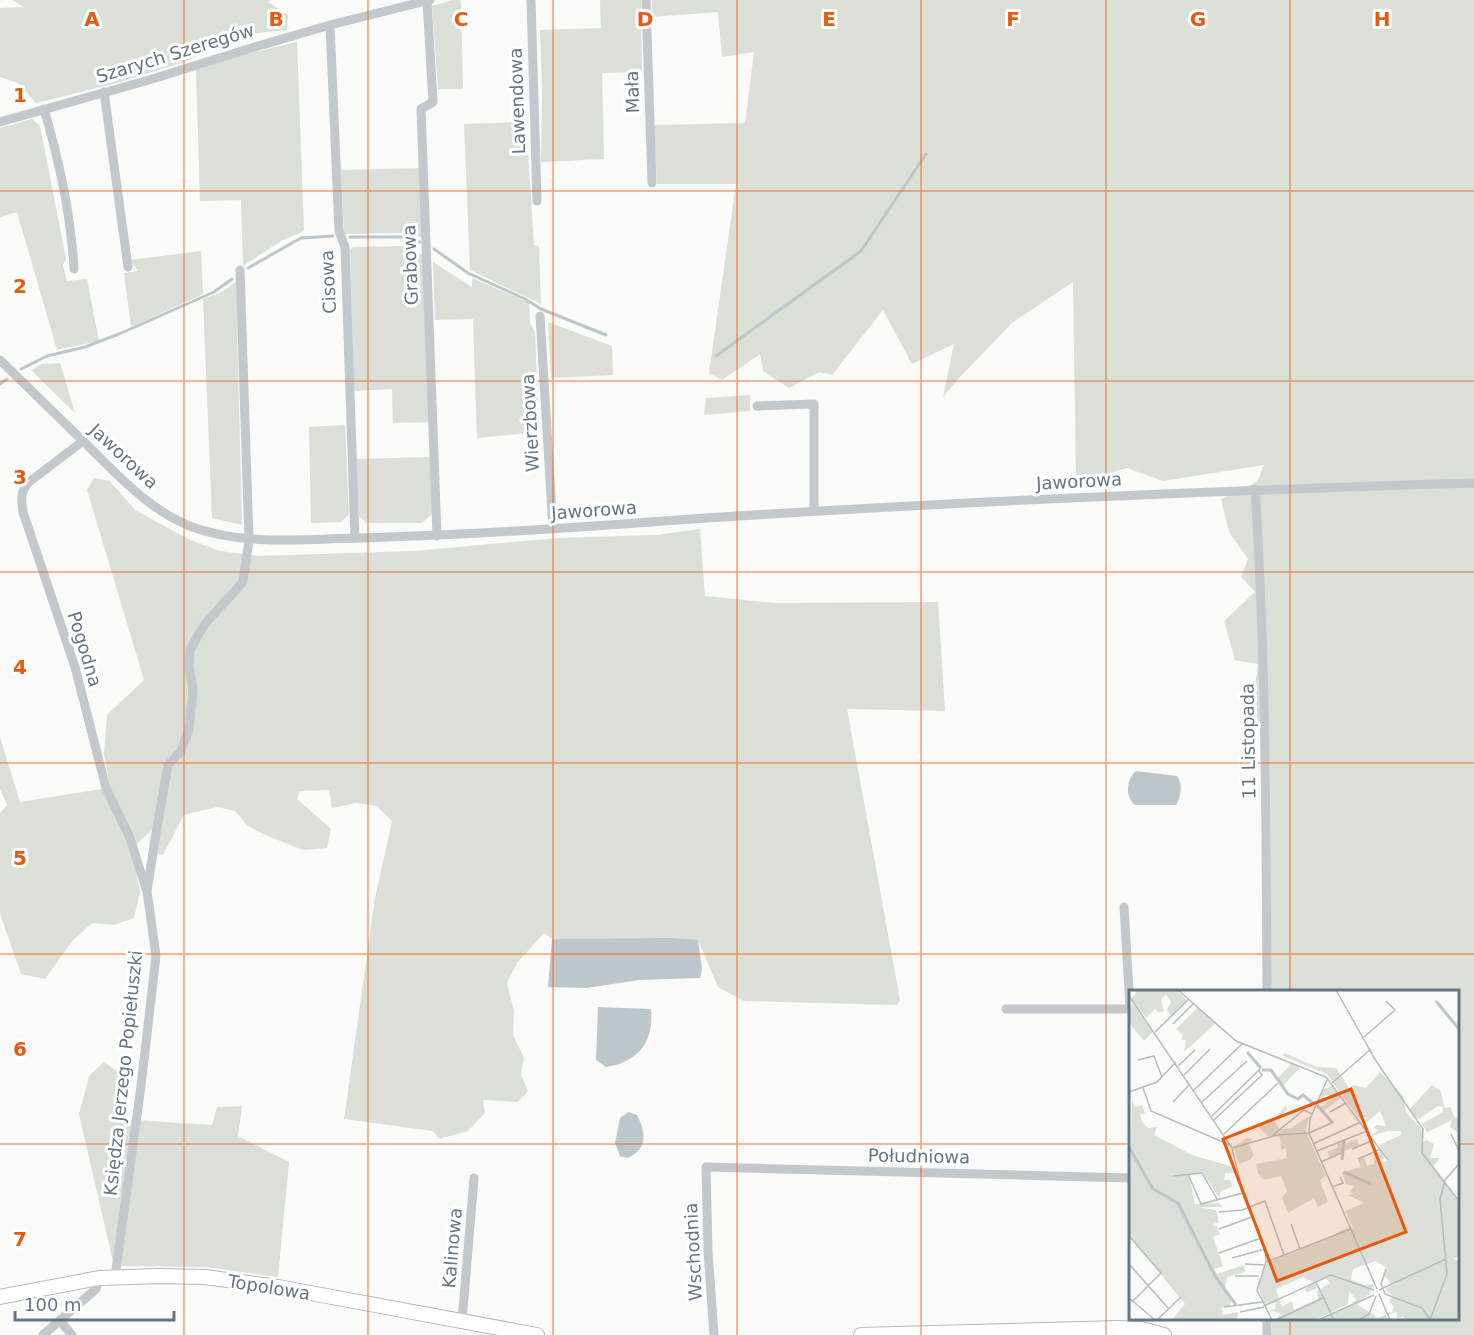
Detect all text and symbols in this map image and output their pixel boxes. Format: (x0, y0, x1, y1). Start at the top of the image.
text: A (84, 7, 100, 31)
text: B (268, 7, 284, 31)
text: C (454, 7, 468, 31)
text: D (637, 7, 653, 31)
text: E (822, 7, 836, 31)
text: F (1006, 7, 1020, 31)
text: G (1190, 7, 1206, 31)
text: H (1374, 7, 1390, 31)
street label: Szarych Szeregów (93, 19, 257, 87)
street label: Lawendowa (505, 47, 529, 155)
street label: Mała (621, 70, 643, 114)
text: 1 (13, 83, 27, 107)
street label: Grabowa (398, 224, 422, 306)
street label: Cisowa (316, 250, 340, 314)
text: 2 (13, 274, 27, 298)
street label: Wierzbowa (517, 373, 543, 473)
street label: Jaworowa (85, 418, 163, 493)
text: 3 (13, 465, 27, 489)
street label: Jaworowa (1035, 468, 1122, 494)
street label: Jaworowa (549, 497, 638, 524)
street label: Pogodna (64, 609, 106, 689)
text: 4 (13, 655, 27, 679)
street label: 11 Listopada (1236, 683, 1260, 799)
text: 5 (13, 846, 27, 870)
street label: Księdza Jerzego Popiełuszki (100, 949, 146, 1197)
inset map (1129, 990, 1459, 1320)
text: 6 (13, 1037, 27, 1061)
street label: Południowa (868, 1145, 970, 1167)
street label: Wschodnia (680, 1202, 706, 1302)
street label: Kalinowa (438, 1207, 466, 1289)
text: 7 (13, 1227, 27, 1251)
street label: Topolowa (225, 1270, 312, 1304)
scale bar (15, 1284, 174, 1322)
text: 100 m (24, 1294, 82, 1315)

